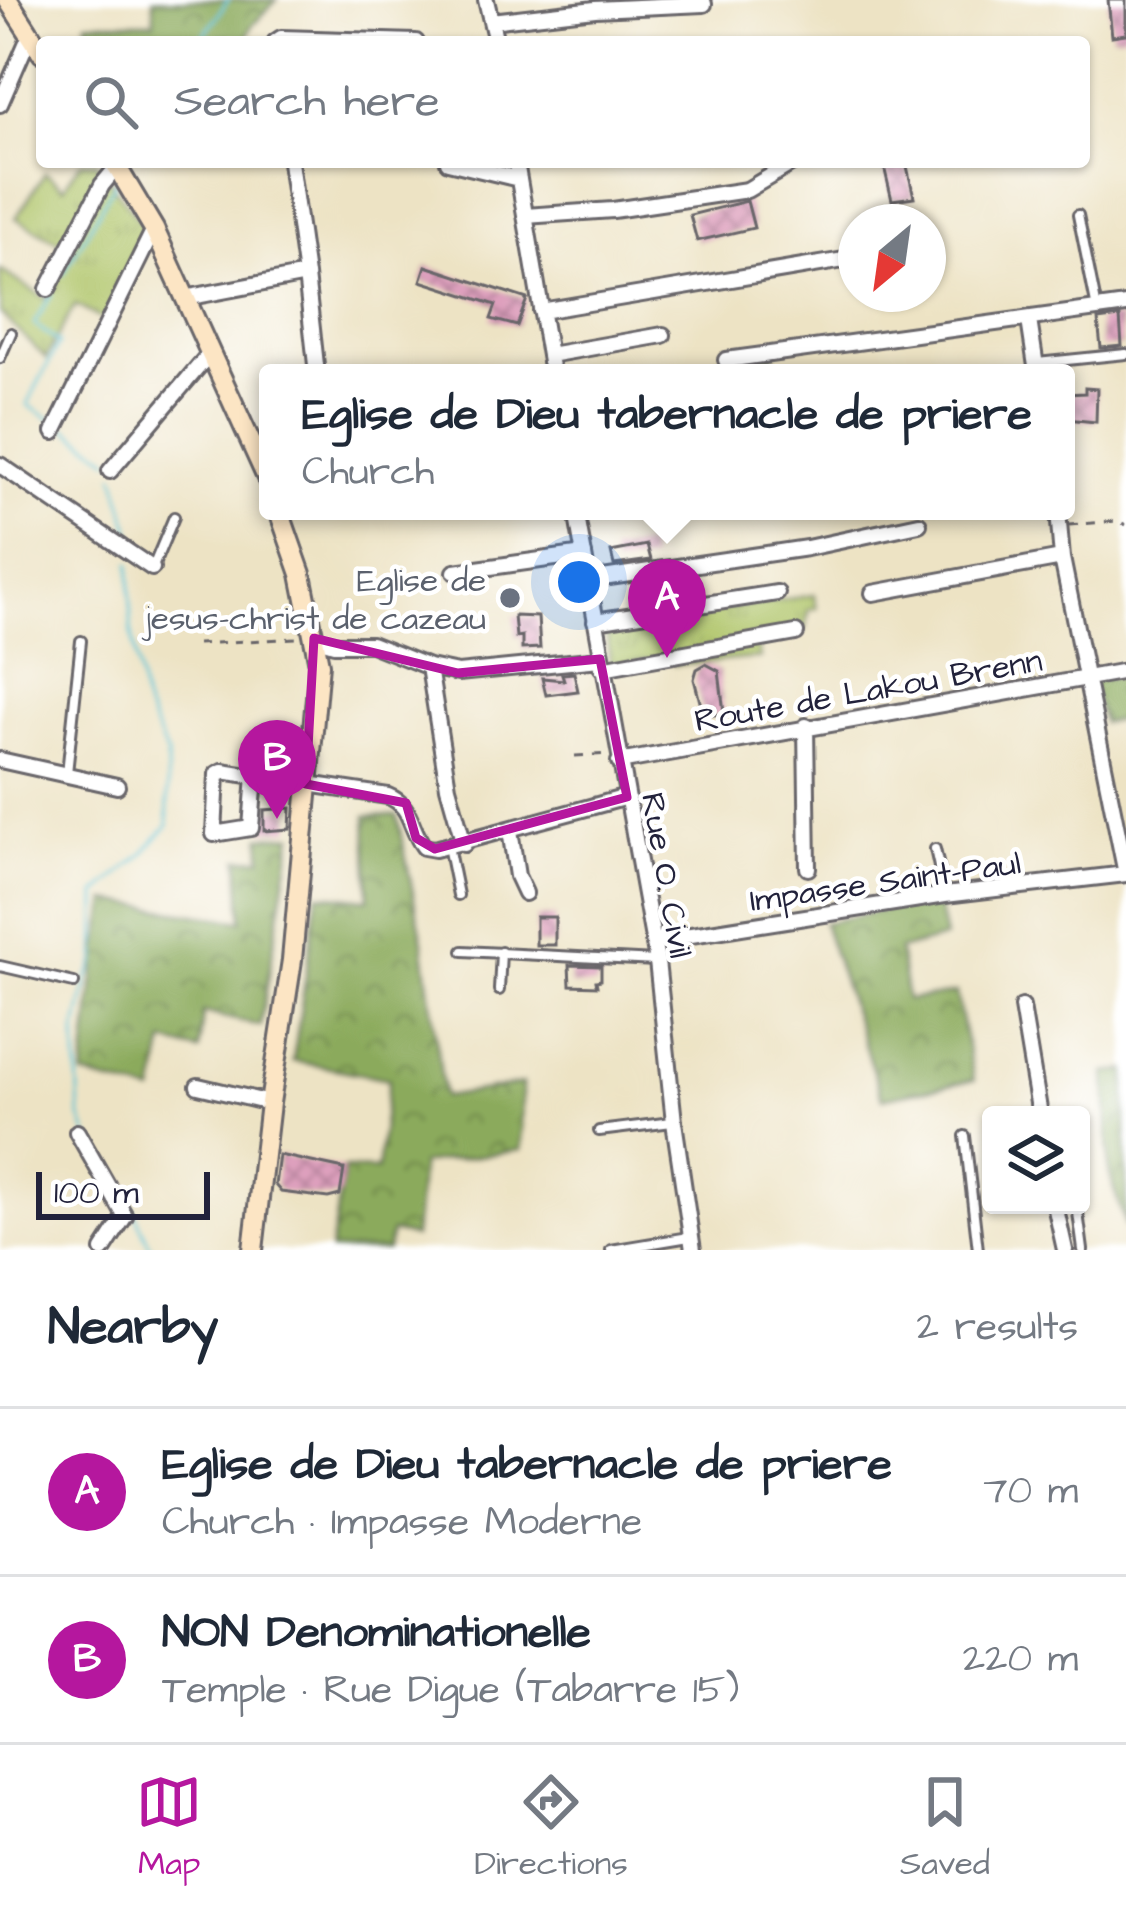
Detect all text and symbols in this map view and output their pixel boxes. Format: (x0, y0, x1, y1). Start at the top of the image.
search box (36, 36, 1090, 168)
icon: search (78, 69, 144, 135)
text: Search here (174, 71, 440, 133)
north arrow (838, 204, 946, 312)
popup (259, 364, 1075, 520)
text: Eglise de Dieu tabernacle de priere (302, 384, 1032, 446)
text: Church (302, 446, 434, 500)
your location (549, 552, 609, 612)
place label: Eglise de jesus-christ de cazeau (141, 558, 486, 642)
pin: A (628, 559, 706, 658)
marker: Eglise de jesus-christ de cazeau (497, 585, 523, 611)
street label: Route de Lakou Brenn (691, 638, 1046, 744)
pin: B (238, 720, 316, 819)
street label: Rue O. Civil (629, 789, 703, 962)
street label: Impasse Saint-Paul (747, 840, 1024, 924)
map controls (982, 1106, 1090, 1214)
button: layers (982, 1106, 1090, 1214)
scale bar (36, 1166, 210, 1219)
text: 100 m (54, 1170, 139, 1216)
text: Nearby (48, 1293, 218, 1364)
text: 2 results (917, 1301, 1078, 1355)
text: Eglise de Dieu tabernacle de priere (162, 1434, 892, 1496)
text: A (75, 1465, 99, 1519)
text: 70 m (983, 1465, 1078, 1519)
text: Church · Impasse Moderne (162, 1496, 642, 1550)
text: NON Denominationelle (162, 1602, 591, 1664)
text: B (73, 1633, 101, 1687)
text: 220 m (963, 1633, 1078, 1687)
text: Temple · Rue Digue (Tabarre 15) (162, 1664, 739, 1718)
tab: Map (136, 1769, 202, 1887)
tab: Directions (474, 1769, 628, 1887)
tab: Saved (900, 1769, 990, 1887)

